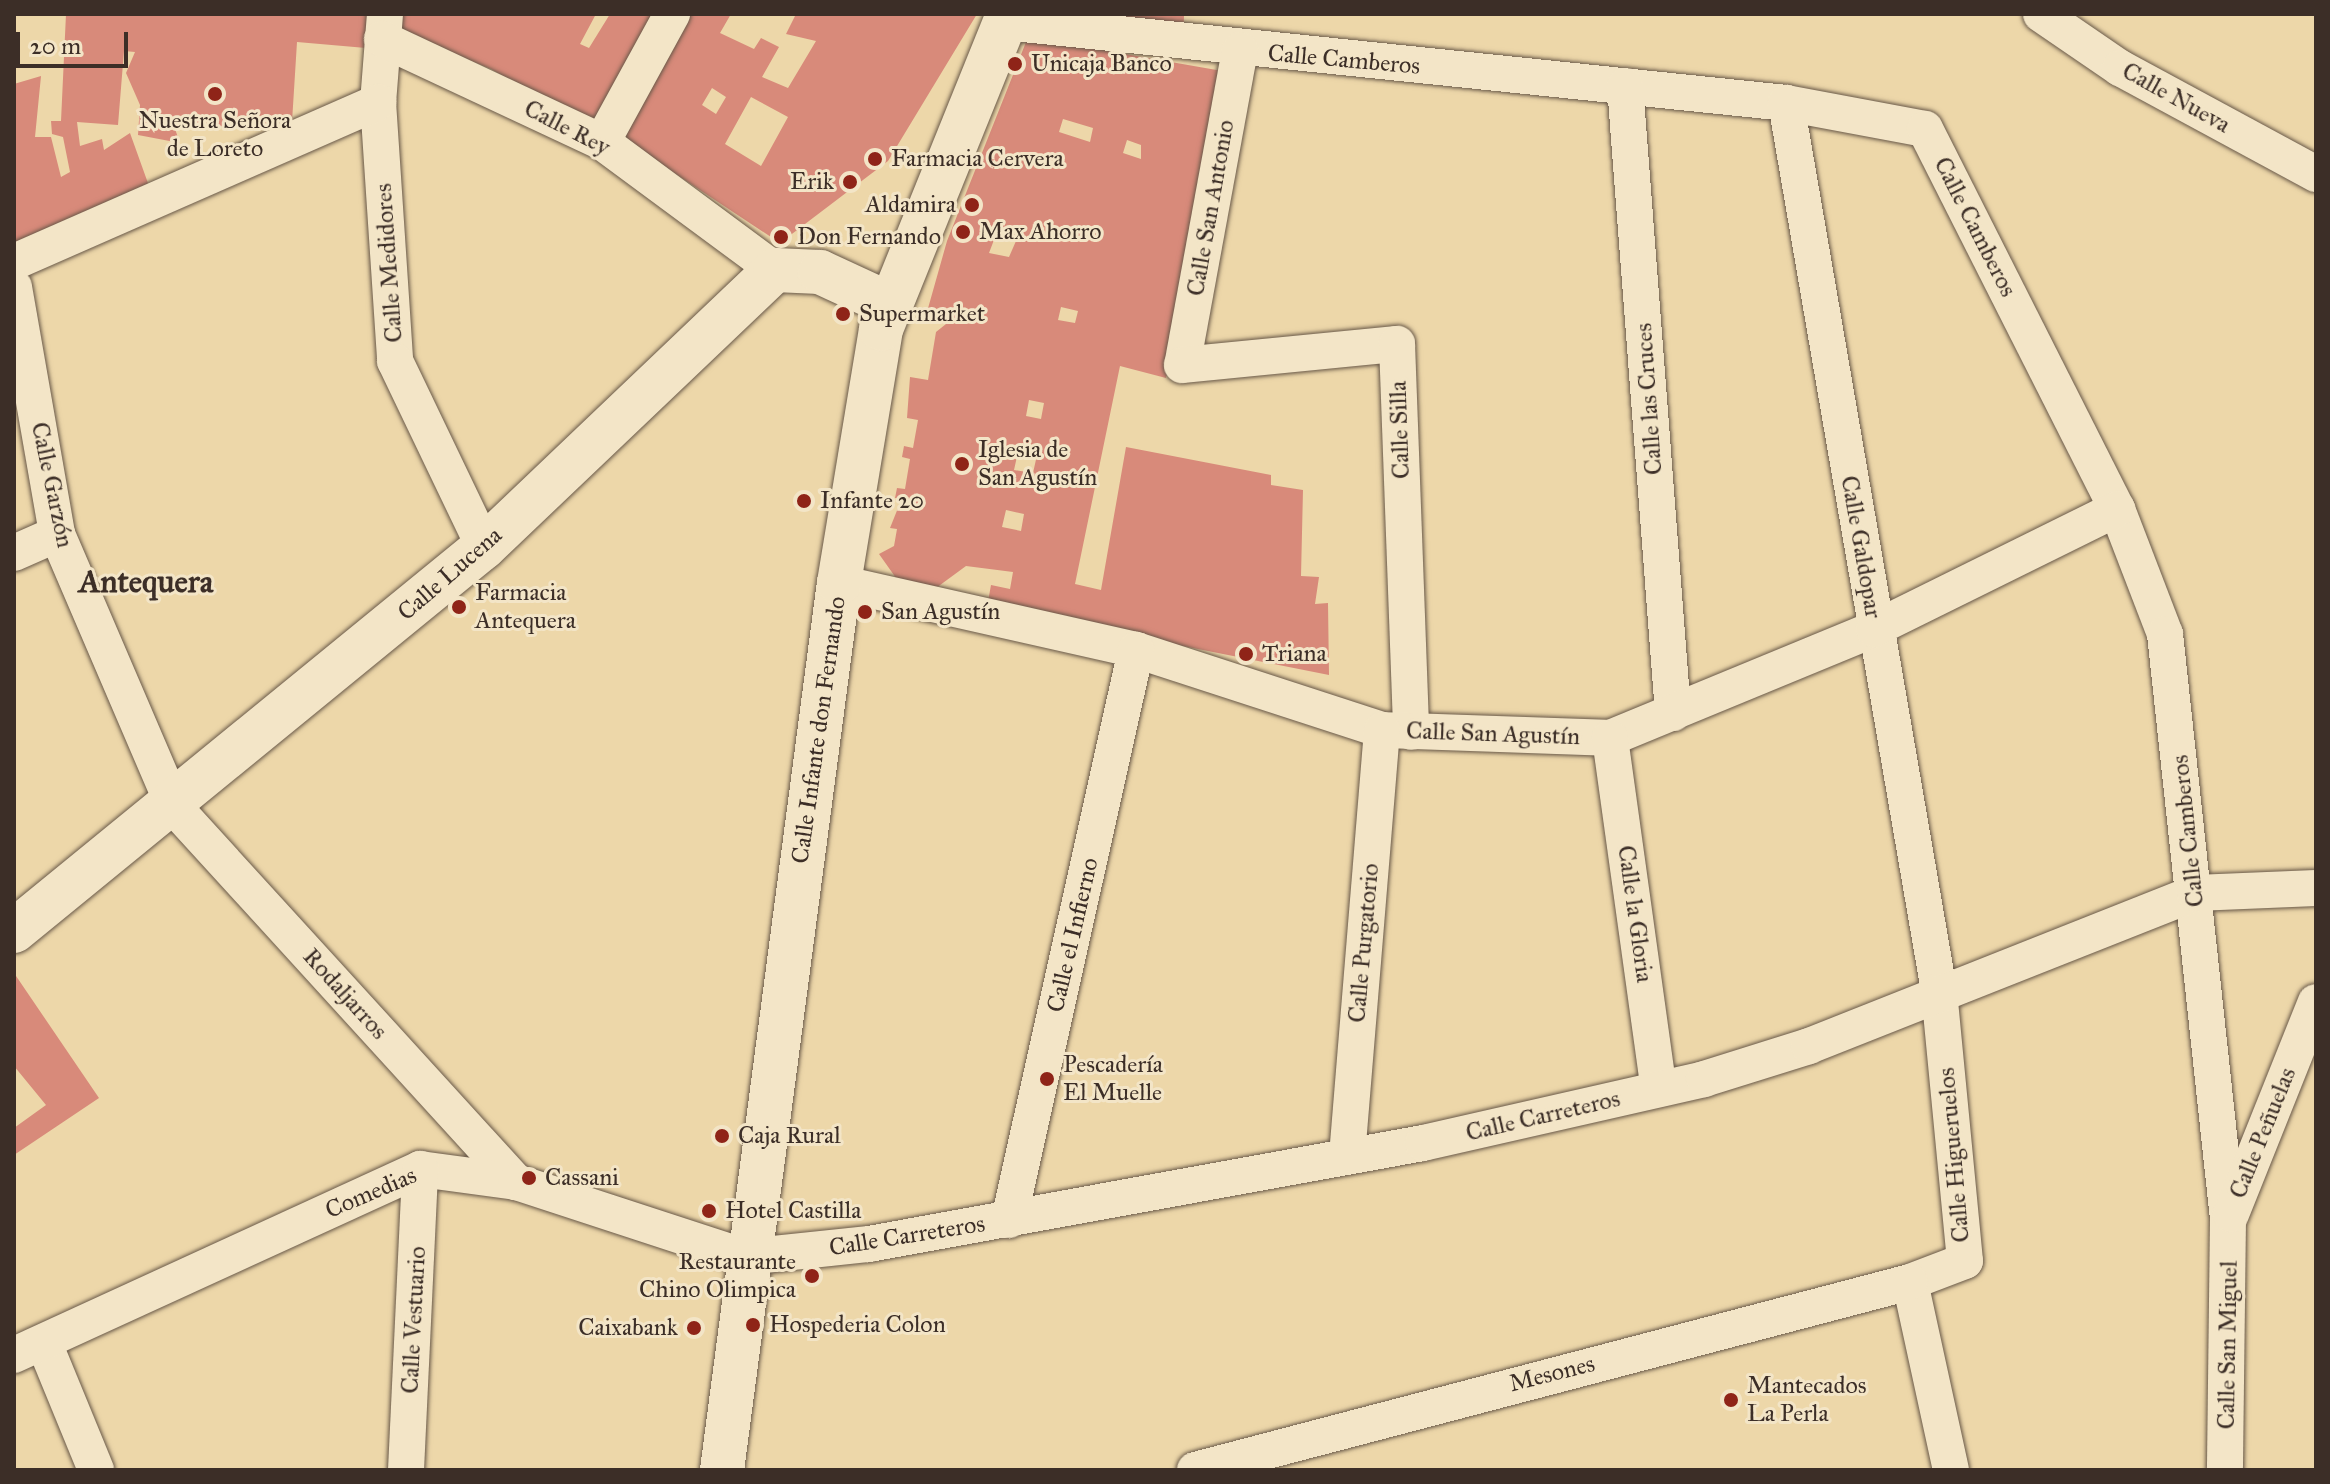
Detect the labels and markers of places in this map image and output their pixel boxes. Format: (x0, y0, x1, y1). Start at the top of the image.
place label: Unicaja Banco (1031, 50, 1172, 78)
marker: Unicaja Banco (1006, 55, 1024, 73)
marker: Nuestra Señora de Loreto (206, 85, 224, 103)
place label: Nuestra Señora de Loreto (139, 107, 291, 163)
place label: Farmacia Cervera (891, 145, 1064, 173)
marker: Farmacia Cervera (866, 150, 884, 168)
place label: Erik (790, 168, 834, 196)
marker: Erik (841, 173, 859, 191)
place label: Aldamira (865, 191, 956, 219)
marker: Aldamira (963, 196, 981, 214)
place label: Max Ahorro (979, 218, 1101, 246)
place label: Don Fernando (797, 223, 941, 251)
marker: Max Ahorro (954, 223, 972, 241)
marker: Don Fernando (772, 228, 790, 246)
place label: Supermarket (859, 300, 985, 328)
marker: Supermarket (834, 305, 852, 323)
place label: Iglesia de San Agustín (978, 436, 1097, 492)
marker: Iglesia de San Agustín (953, 455, 971, 473)
place label: Infante 20 (820, 487, 924, 515)
marker: Infante 20 (795, 492, 813, 510)
place label: Farmacia Antequera (475, 579, 576, 635)
marker: Farmacia Antequera (450, 598, 468, 616)
place label: San Agustín (881, 598, 1000, 626)
marker: San Agustín (856, 603, 874, 621)
place label: Triana (1262, 640, 1327, 668)
marker: Triana (1237, 645, 1255, 663)
place label: Pescadería El Muelle (1063, 1051, 1163, 1107)
marker: Pescadería El Muelle (1038, 1070, 1056, 1088)
place label: Caja Rural (738, 1122, 841, 1150)
marker: Caja Rural (713, 1127, 731, 1145)
place label: Cassani (545, 1164, 619, 1192)
marker: Cassani (520, 1169, 538, 1187)
place label: Hotel Castilla (725, 1197, 861, 1225)
marker: Hotel Castilla (700, 1202, 718, 1220)
place label: Restaurante Chino Olimpica (639, 1248, 796, 1304)
marker: Restaurante Chino Olimpica (803, 1267, 821, 1285)
place label: Hospederia Colon (769, 1311, 946, 1339)
place label: Caixabank (578, 1314, 678, 1342)
marker: Hospederia Colon (744, 1316, 762, 1334)
marker: Caixabank (685, 1319, 703, 1337)
place label: Mantecados La Perla (1747, 1372, 1867, 1428)
marker: Mantecados La Perla (1722, 1391, 1740, 1409)

